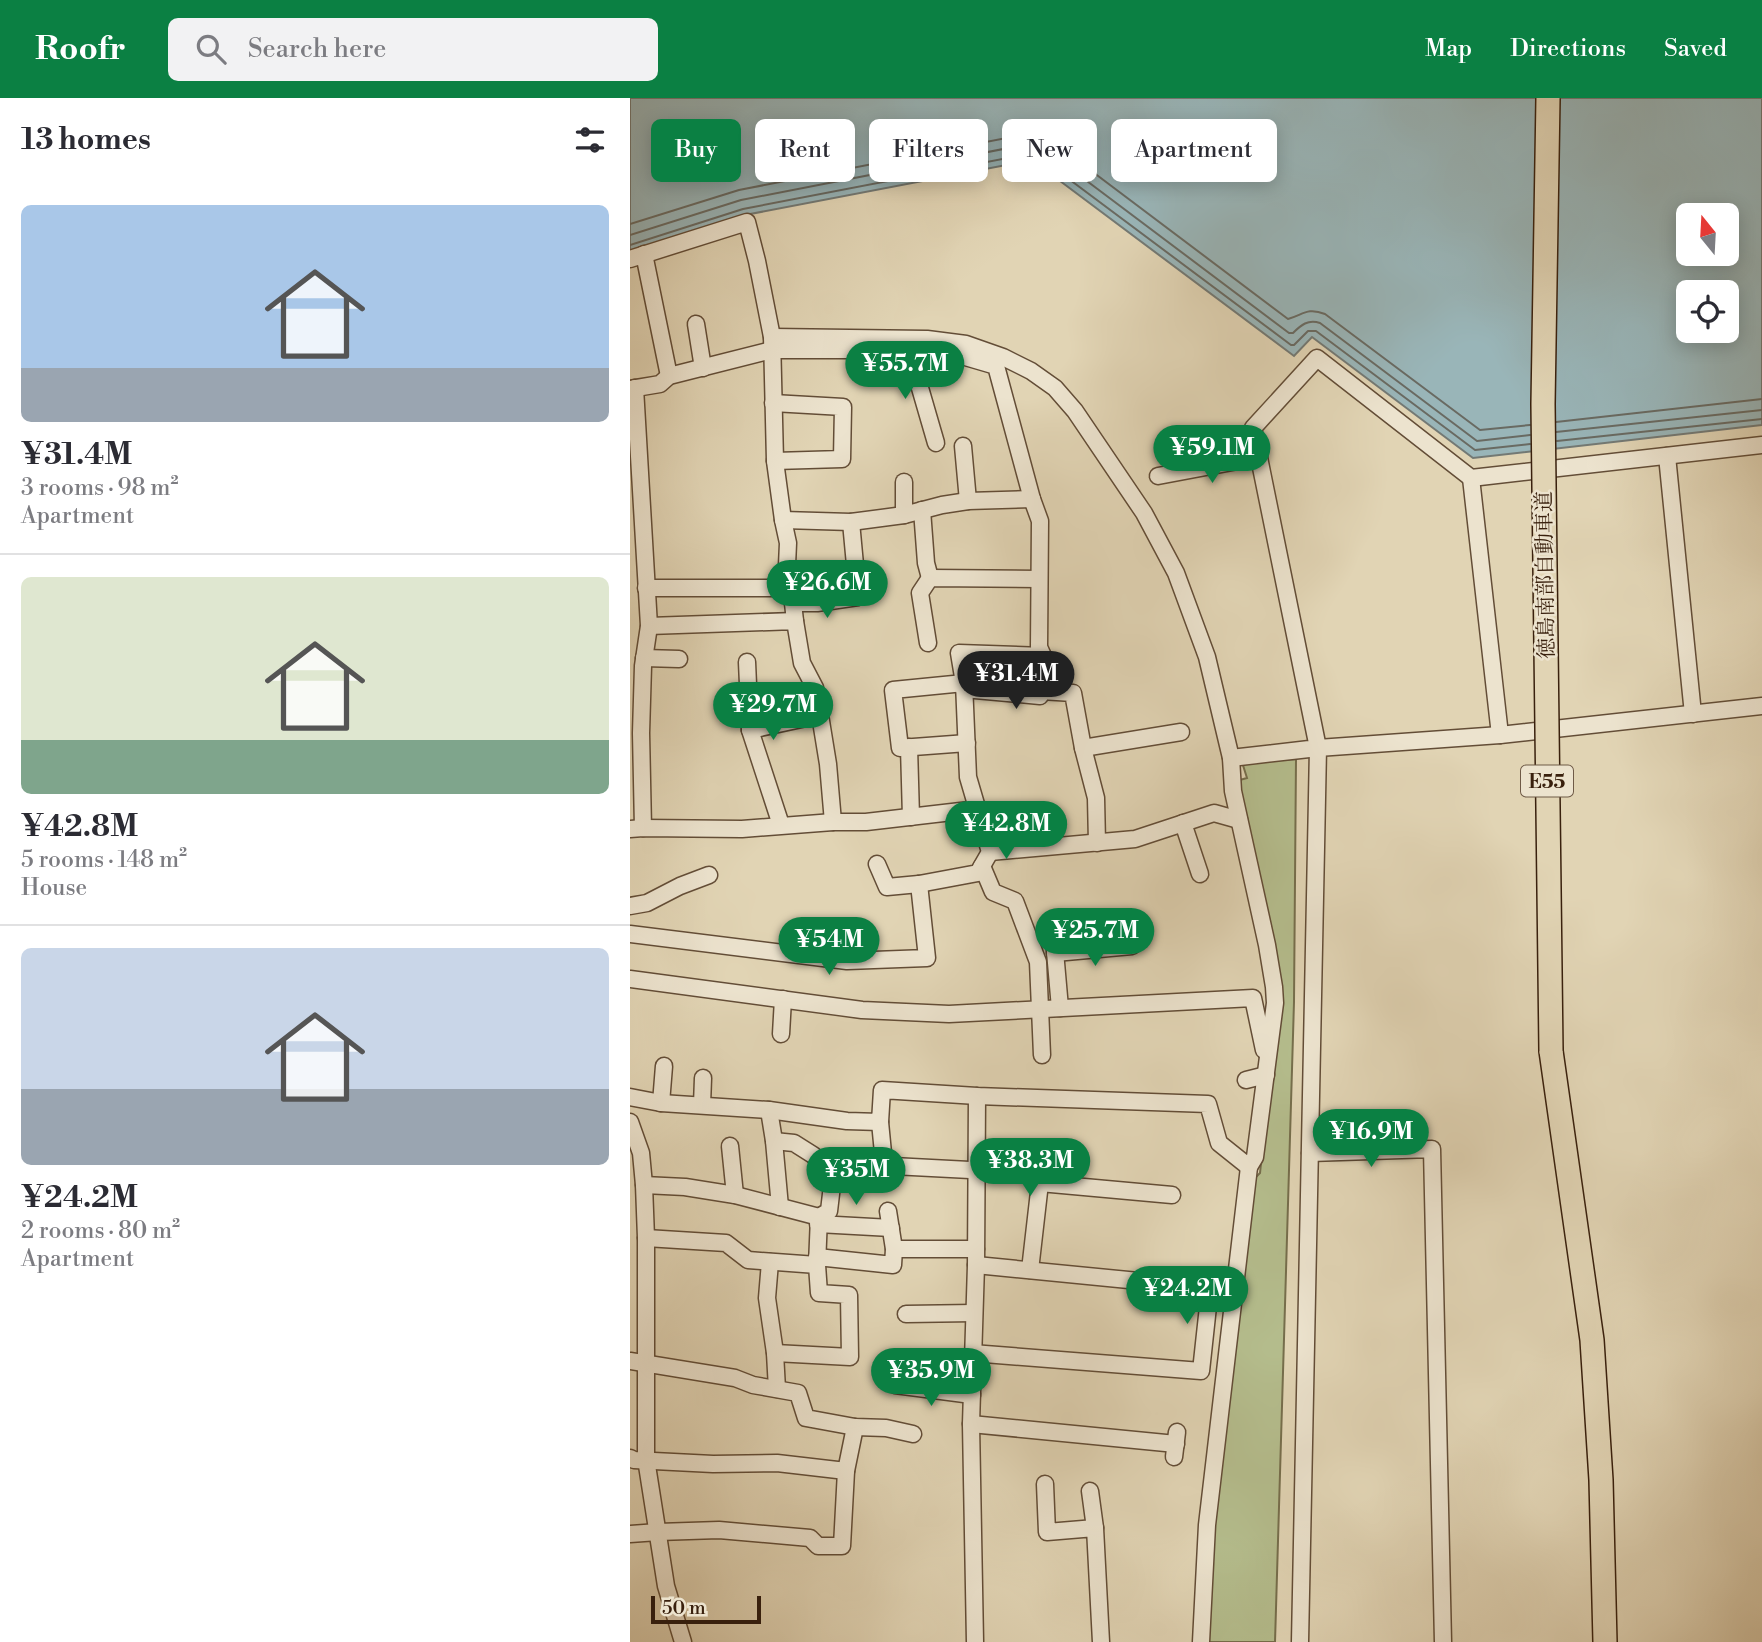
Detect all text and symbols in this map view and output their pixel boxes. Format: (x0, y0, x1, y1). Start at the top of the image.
search box (168, 18, 658, 81)
text: Roofr (35, 29, 126, 70)
icon: search (192, 30, 230, 68)
text: Search here (248, 33, 386, 65)
text: Map (1425, 34, 1472, 64)
text: Directions (1510, 34, 1626, 64)
text: Saved (1664, 34, 1727, 64)
chip: Buy (651, 119, 741, 182)
chip: Rent (755, 119, 855, 182)
chip: Filters (869, 119, 988, 182)
chip: New (1002, 119, 1097, 182)
chip: Apartment (1111, 119, 1277, 182)
text: 13 homes (21, 121, 151, 159)
icon: filters (571, 121, 609, 159)
north arrow (1676, 203, 1740, 266)
map controls (1676, 203, 1739, 343)
icon: home (252, 251, 378, 377)
button: locate (1676, 280, 1739, 343)
pin: ¥55.7M (848, 342, 962, 401)
text: ¥55.7M (861, 350, 949, 378)
pin: ¥59.1M (1155, 426, 1269, 485)
text: ¥59.1M (1169, 434, 1255, 462)
text: ¥31.4M (21, 436, 132, 474)
text: 3 rooms · 98 m² (21, 474, 178, 502)
street label: 徳島南部自動車道 (1532, 491, 1560, 659)
text: Apartment (21, 502, 134, 530)
pin: ¥26.6M (770, 560, 884, 620)
text: ¥26.6M (783, 569, 871, 597)
icon: home (252, 623, 378, 749)
pin: ¥31.4M (959, 652, 1073, 711)
text: ¥31.4M (973, 660, 1059, 688)
pin: ¥29.7M (716, 682, 830, 742)
text: ¥29.7M (729, 691, 817, 719)
road number: E55 (1521, 766, 1573, 796)
pin: ¥42.8M (949, 802, 1063, 861)
text: ¥42.8M (21, 808, 138, 846)
text: ¥42.8M (961, 810, 1051, 838)
text: 5 rooms · 148 m² (21, 846, 187, 874)
text: House (21, 874, 87, 902)
pin: ¥25.7M (1038, 908, 1152, 968)
text: ¥25.7M (1051, 917, 1139, 945)
pin: ¥54M (788, 918, 870, 977)
text: ¥54M (795, 926, 863, 954)
icon: home (252, 994, 378, 1120)
pin: ¥16.9M (1314, 1110, 1428, 1169)
text: ¥16.9M (1329, 1118, 1413, 1146)
pin: ¥38.3M (973, 1138, 1087, 1198)
text: ¥38.3M (986, 1147, 1074, 1175)
pin: ¥35M (815, 1148, 897, 1207)
text: ¥35M (822, 1156, 890, 1184)
text: ¥24.2M (21, 1179, 138, 1217)
text: 2 rooms · 80 m² (21, 1217, 180, 1245)
text: Apartment (21, 1245, 134, 1273)
pin: ¥24.2M (1130, 1266, 1244, 1326)
text: ¥24.2M (1142, 1275, 1232, 1303)
pin: ¥35.9M (874, 1348, 988, 1408)
text: ¥35.9M (887, 1357, 975, 1385)
scale bar (651, 1593, 761, 1625)
text: 50 m (662, 1596, 706, 1620)

